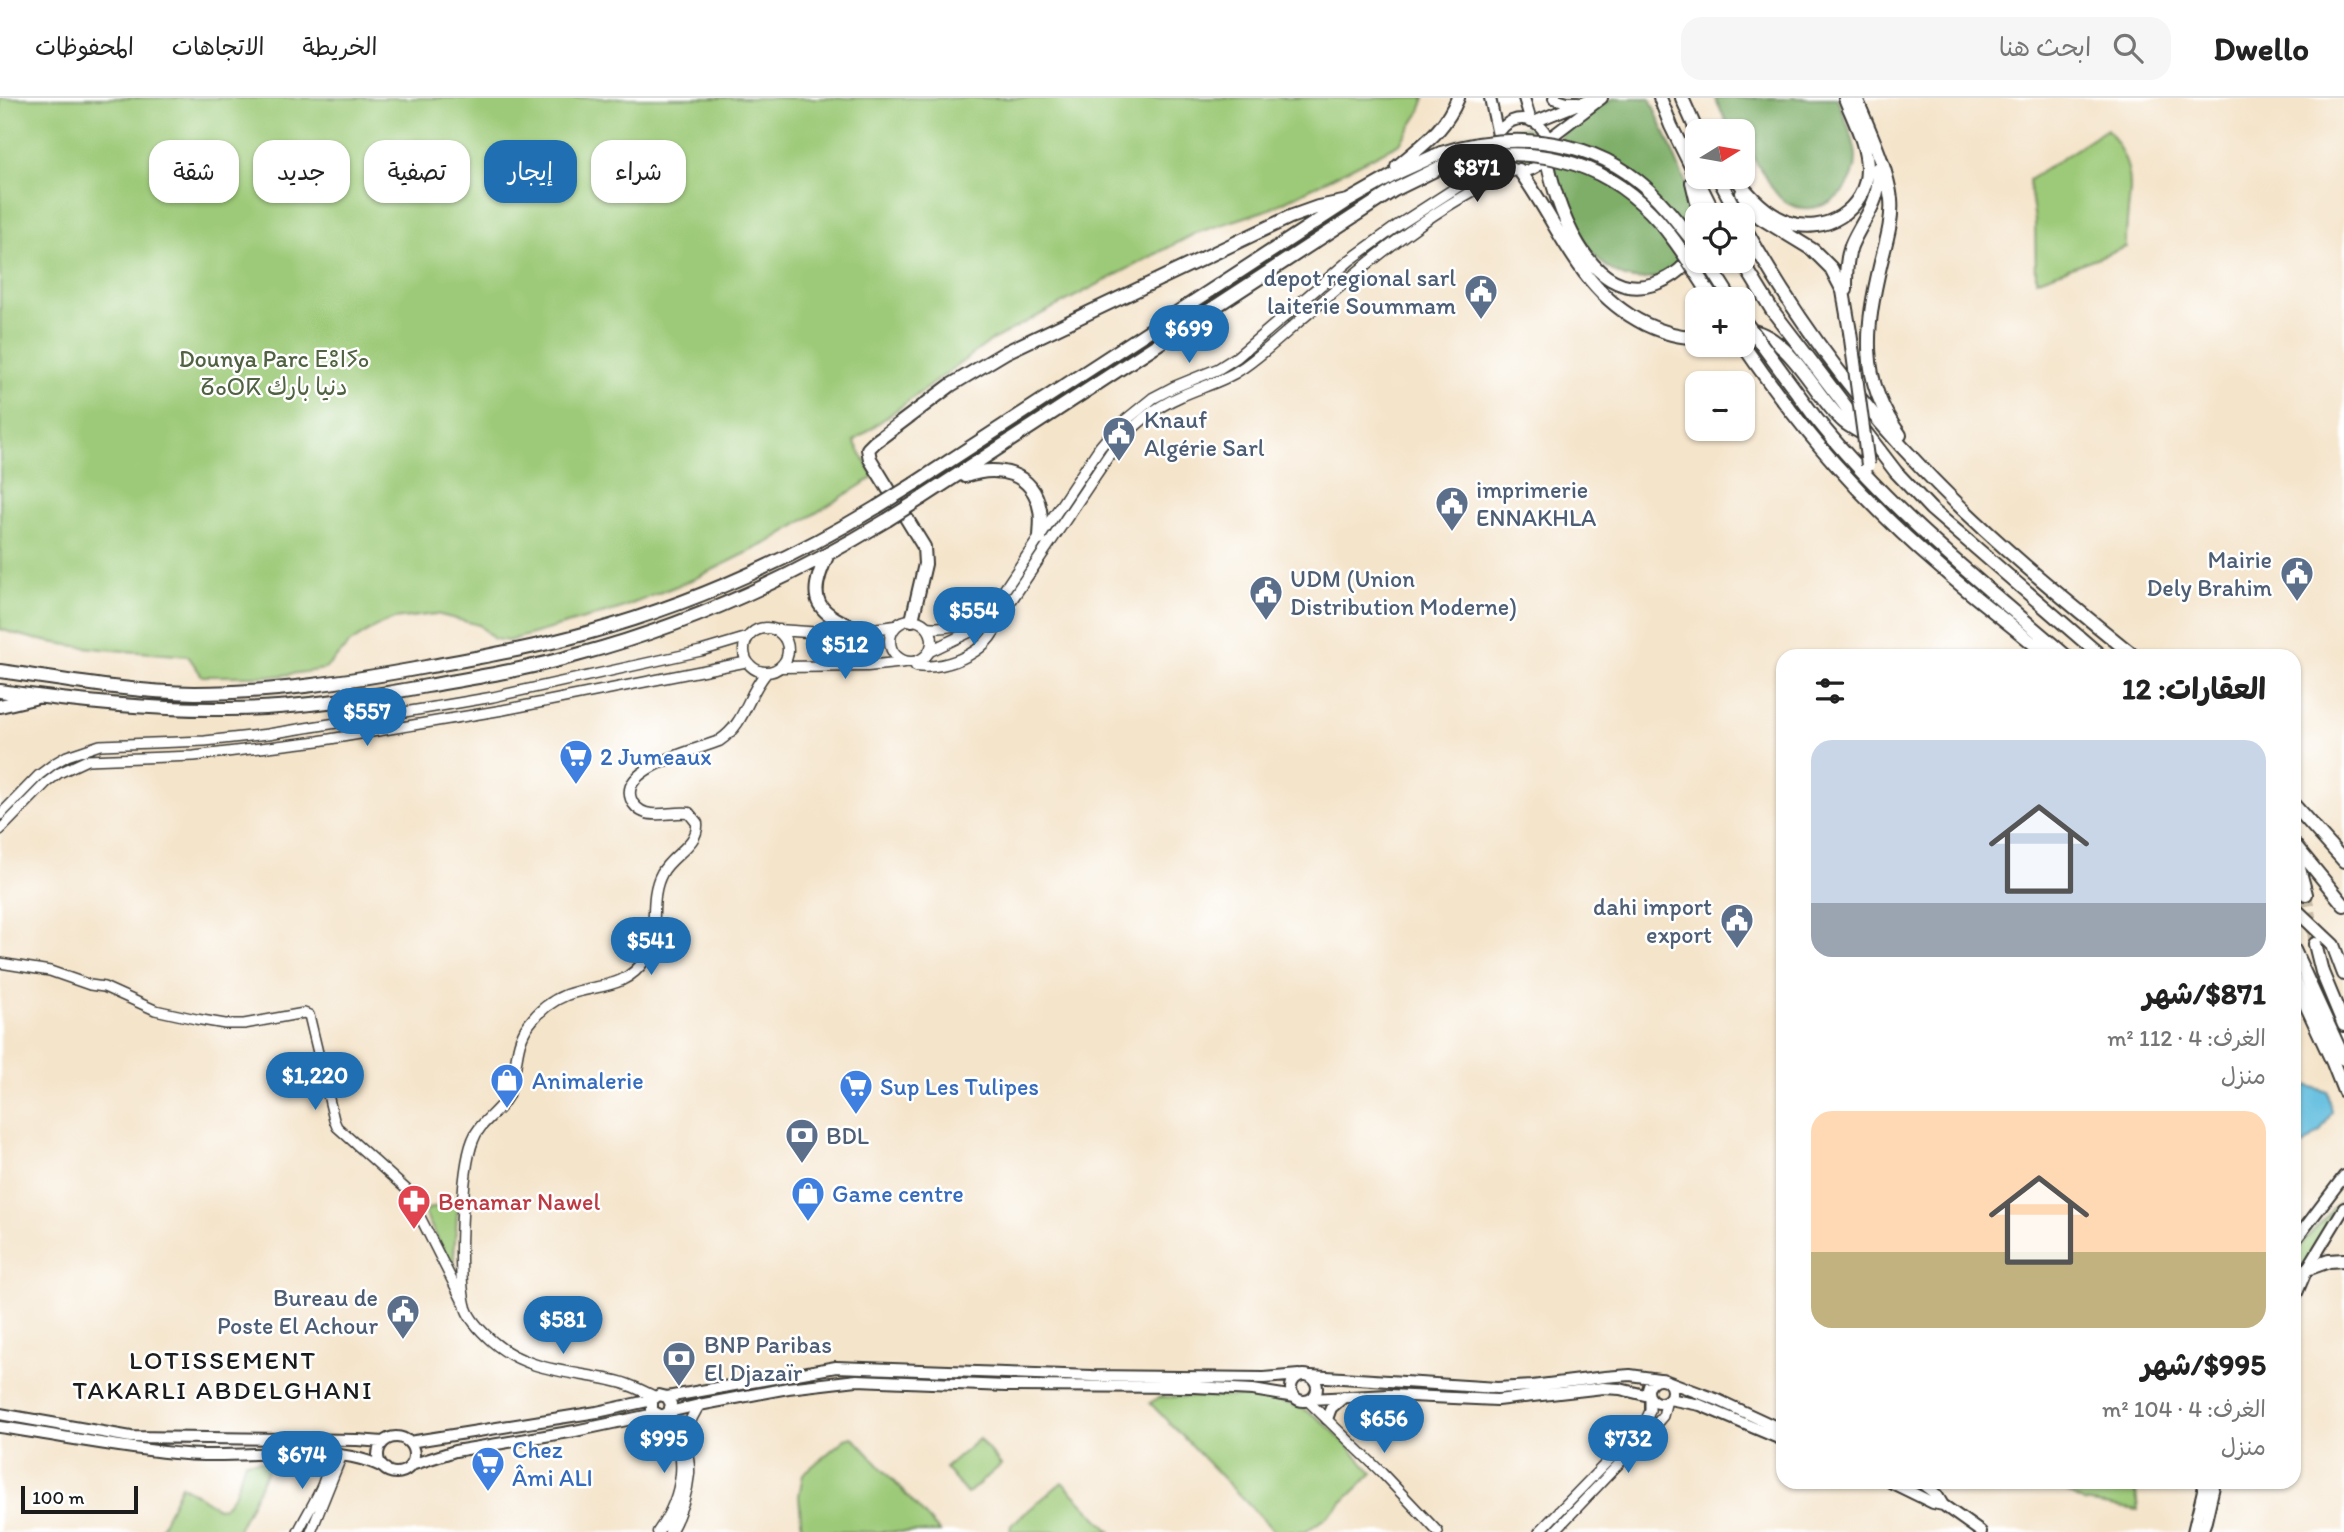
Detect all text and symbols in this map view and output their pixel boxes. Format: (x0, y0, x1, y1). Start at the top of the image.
search box (1681, 17, 2171, 80)
icon: search (2109, 29, 2147, 67)
text: Dwello (2213, 29, 2309, 68)
text: ابحث هنا (1999, 31, 2091, 63)
text: المحفوظات (35, 32, 134, 61)
text: الاتجاهات (172, 32, 265, 61)
text: الخريطة (303, 32, 377, 61)
north arrow (1685, 119, 1755, 189)
map controls (1685, 119, 1755, 441)
chip: شقة (149, 140, 239, 203)
chip: جديد (253, 140, 350, 203)
chip: تصفية (364, 140, 470, 203)
chip: إيجار (484, 140, 577, 203)
chip: شراء (591, 140, 686, 203)
pin: $871 (1436, 144, 1518, 204)
text: $871 (1454, 153, 1500, 181)
button: locate (1685, 203, 1755, 273)
place label: depot regional sarl laiterie Soummam (1264, 263, 1456, 320)
public building icon: depot regional sarl laiterie Soummam (1462, 272, 1500, 321)
button: + (1685, 287, 1755, 357)
pin: $699 (1148, 306, 1230, 365)
text: $699 (1165, 314, 1213, 342)
park label: Dounya Parc ⴹⵓⵏⵢⴰ ⵒⴰⵔⴽ دنيا بارك (179, 344, 369, 401)
button: − (1685, 371, 1755, 441)
place label: Knauf Algérie Sarl (1144, 405, 1265, 462)
public building icon: Knauf Algérie Sarl (1100, 414, 1138, 463)
place label: imprimerie ENNAKHLA (1476, 475, 1596, 532)
public building icon: imprimerie ENNAKHLA (1433, 484, 1471, 533)
place label: Mairie Dely Brahim (2146, 545, 2272, 602)
public building icon: Mairie Dely Brahim (2278, 554, 2316, 603)
place label: UDM (Union Distribution Moderne) (1290, 564, 1517, 621)
public building icon: UDM (Union Distribution Moderne) (1247, 573, 1285, 622)
pin: $554 (933, 588, 1015, 647)
text: $554 (949, 596, 999, 624)
pin: $512 (804, 622, 886, 681)
text: $512 (822, 630, 868, 658)
text: العقارات: 12 (2122, 670, 2266, 707)
icon: filters (1811, 672, 1849, 710)
pin: $557 (326, 688, 408, 748)
text: $557 (343, 697, 391, 725)
supermarket icon: 2 Jumeaux (557, 737, 595, 786)
place label: 2 Jumeaux (600, 742, 711, 771)
icon: home (1976, 786, 2102, 912)
place label: dahi import export (1593, 892, 1712, 949)
public building icon: dahi import export (1718, 901, 1756, 950)
pin: $541 (610, 918, 692, 977)
text: $541 (627, 926, 675, 954)
text: $871/شهر (2143, 975, 2266, 1012)
text: الغرف: 4 · 112 m² (2107, 1024, 2266, 1052)
pin: $1,220 (258, 1052, 372, 1112)
text: $1,220 (282, 1061, 348, 1089)
shop icon: Animalerie (488, 1061, 526, 1110)
text: منزل (2221, 1062, 2266, 1090)
place label: Animalerie (532, 1066, 644, 1095)
supermarket icon: Sup Les Tulipes (837, 1067, 875, 1116)
place label: Sup Les Tulipes (880, 1072, 1039, 1101)
bank icon: BDL (783, 1116, 821, 1165)
place label: BDL (826, 1121, 869, 1150)
icon: home (1976, 1157, 2102, 1283)
shop icon: Game centre (789, 1174, 827, 1223)
place label: Game centre (832, 1179, 964, 1208)
pharmacy icon: Benamar Nawel (395, 1182, 433, 1231)
place label: Benamar Nawel (438, 1187, 600, 1216)
place label: Bureau de Poste El Achour (217, 1283, 378, 1340)
public building icon: Bureau de Poste El Achour (384, 1292, 422, 1341)
pin: $581 (522, 1296, 604, 1356)
text: $581 (539, 1305, 587, 1333)
place label: BNP Paribas El Djazaïr (704, 1330, 832, 1387)
bank icon: BNP Paribas El Djazaïr (660, 1339, 698, 1388)
district label: LOTISSEMENT TAKARLI ABDELGHANI (72, 1344, 374, 1406)
text: $995/شهر (2141, 1346, 2266, 1383)
text: الغرف: 4 · 104 m² (2102, 1395, 2266, 1423)
pin: $656 (1343, 1396, 1425, 1455)
text: $656 (1360, 1404, 1408, 1432)
pin: $995 (623, 1416, 705, 1475)
pin: $732 (1587, 1416, 1669, 1475)
text: $995 (640, 1424, 688, 1452)
text: $732 (1604, 1424, 1652, 1452)
pin: $674 (261, 1432, 343, 1491)
text: منزل (2221, 1433, 2266, 1461)
place label: Chez Âmi ALI (512, 1435, 593, 1492)
text: $674 (277, 1440, 327, 1468)
supermarket icon: Chez Âmi ALI (469, 1444, 507, 1493)
scale bar (21, 1483, 138, 1515)
text: 100 m (32, 1486, 84, 1509)

